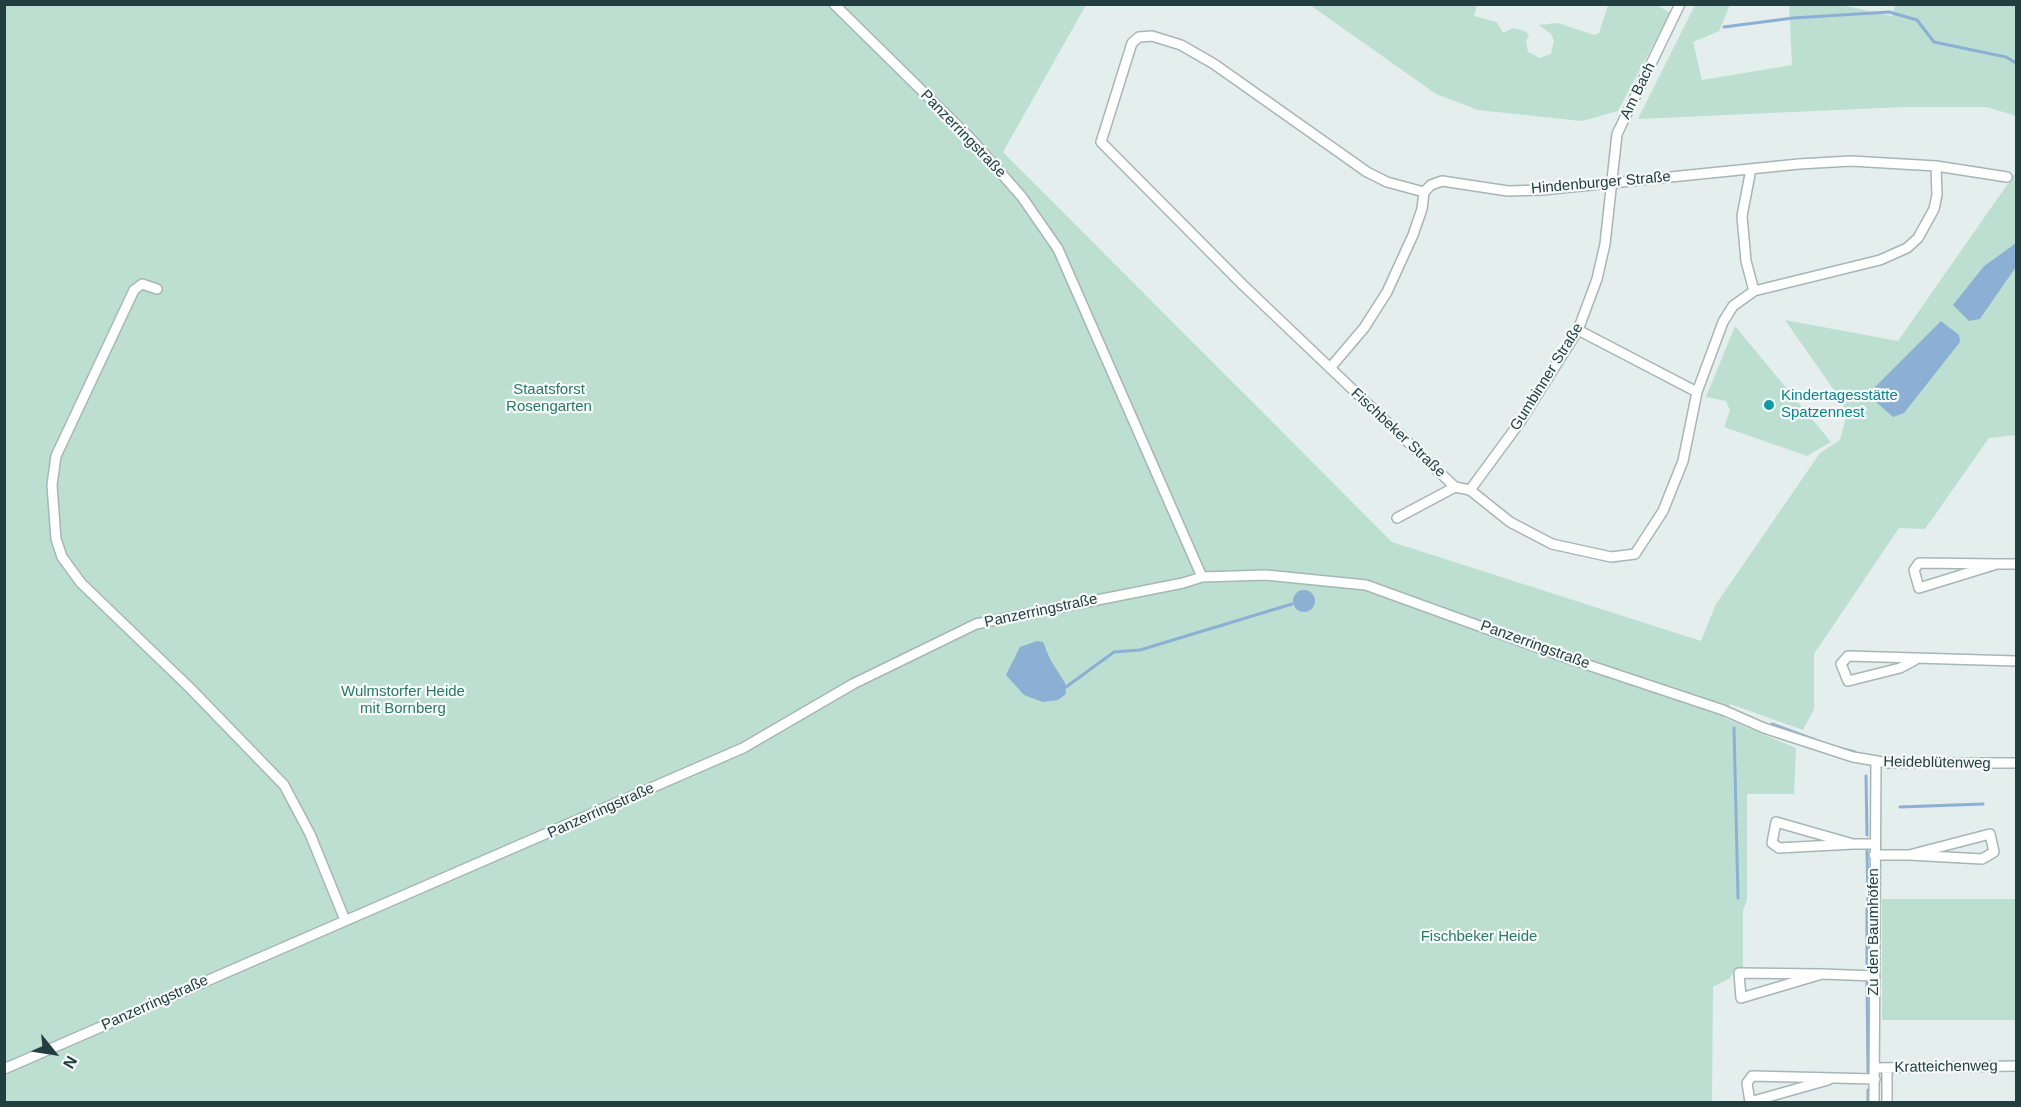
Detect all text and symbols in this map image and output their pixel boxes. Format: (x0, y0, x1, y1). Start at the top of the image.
street label: Am Bach (1617, 60, 1659, 122)
street label: Panzerringstraße (917, 86, 1009, 182)
street label: Hindenburger Straße (1530, 168, 1672, 198)
street label: Gumbinner Straße (1507, 320, 1587, 434)
park label: Staatsforst Rosengarten (506, 381, 592, 416)
street label: Fischbeker Straße (1347, 385, 1449, 481)
place label: Kindertagesstätte Spatzennest (1781, 387, 1898, 422)
marker: Kindertagesstätte Spatzennest (1762, 398, 1776, 412)
street label: Panzerringstraße (983, 590, 1099, 632)
street label: Panzerringstraße (1478, 617, 1592, 673)
park label: Wulmstorfer Heide mit Bornberg (341, 683, 465, 718)
street label: Heideblütenweg (1883, 753, 1991, 773)
street label: Panzerringstraße (545, 779, 657, 843)
street label: Zu den Baumhöfen (1865, 868, 1883, 996)
park label: Fischbeker Heide (1421, 928, 1537, 946)
street label: Panzerringstraße (99, 971, 211, 1035)
north arrow (24, 1023, 84, 1083)
text: N (60, 1053, 80, 1072)
street label: Kratteichenweg (1894, 1057, 1998, 1077)

